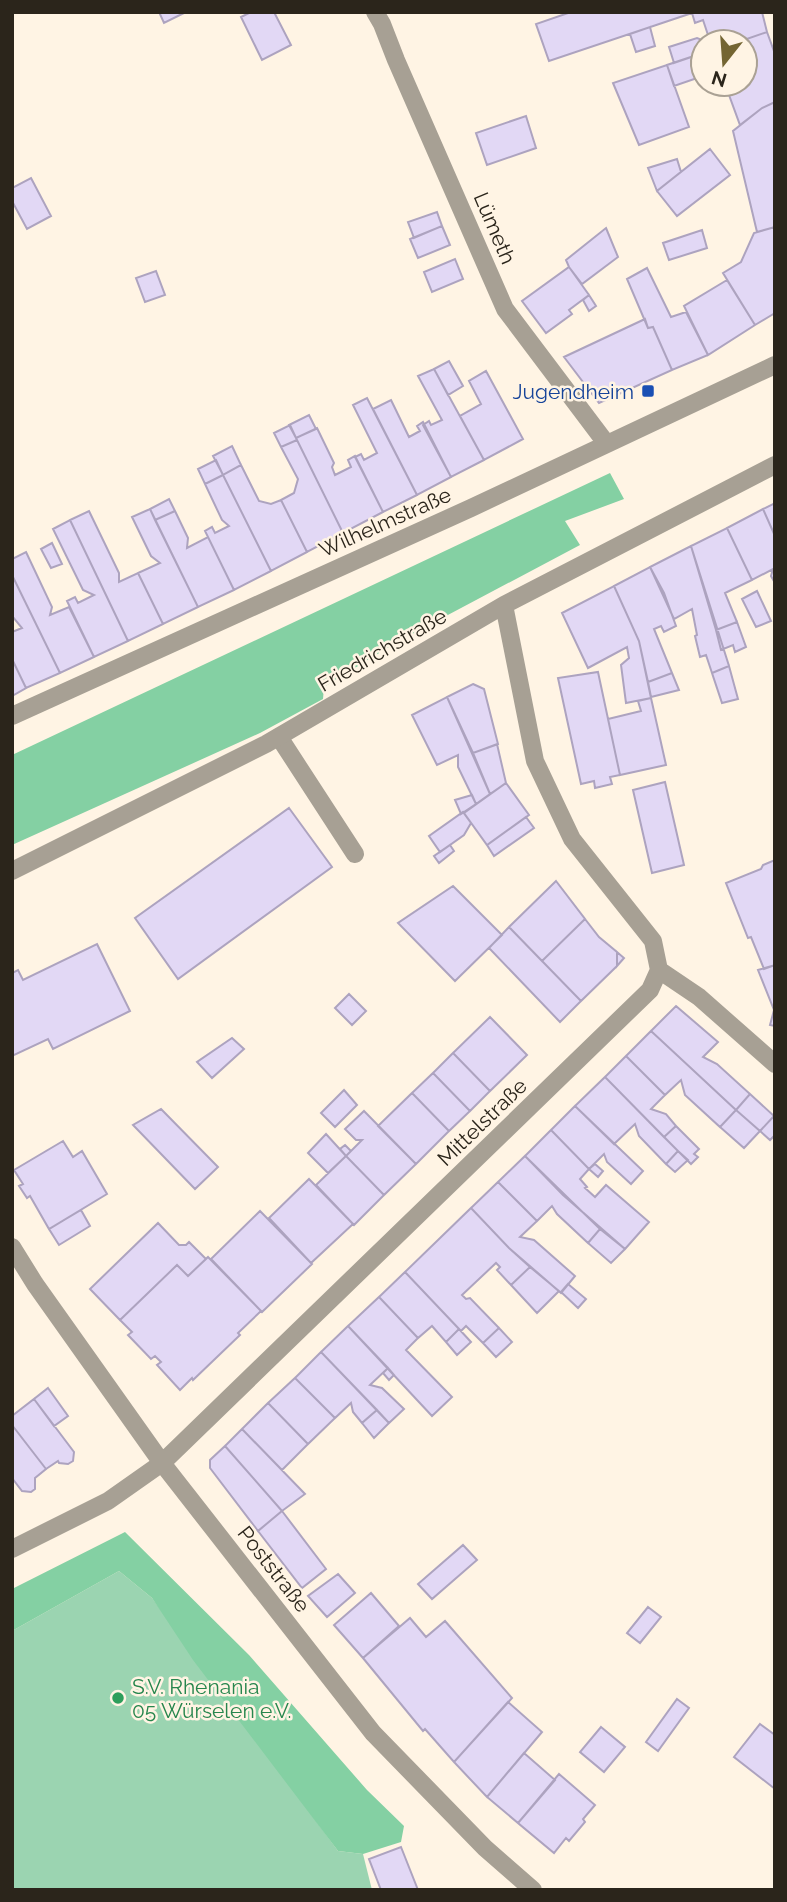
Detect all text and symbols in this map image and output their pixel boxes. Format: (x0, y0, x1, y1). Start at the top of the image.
north arrow (689, 28, 759, 98)
text: N (709, 67, 729, 92)
street label: Lümeth (469, 188, 521, 268)
place label: Jugendheim (512, 379, 634, 404)
marker: Jugendheim (640, 383, 656, 399)
street label: Wilhelmstraße (315, 482, 455, 562)
street label: Friedrichstraße (313, 603, 451, 697)
street label: Mittelstraße (432, 1073, 532, 1171)
street label: Poststraße (233, 1521, 315, 1617)
place label: S.V. Rhenania 05 Würselen e.V. (132, 1674, 291, 1723)
marker: S.V. Rhenania 05 Würselen e.V. (110, 1690, 126, 1706)

